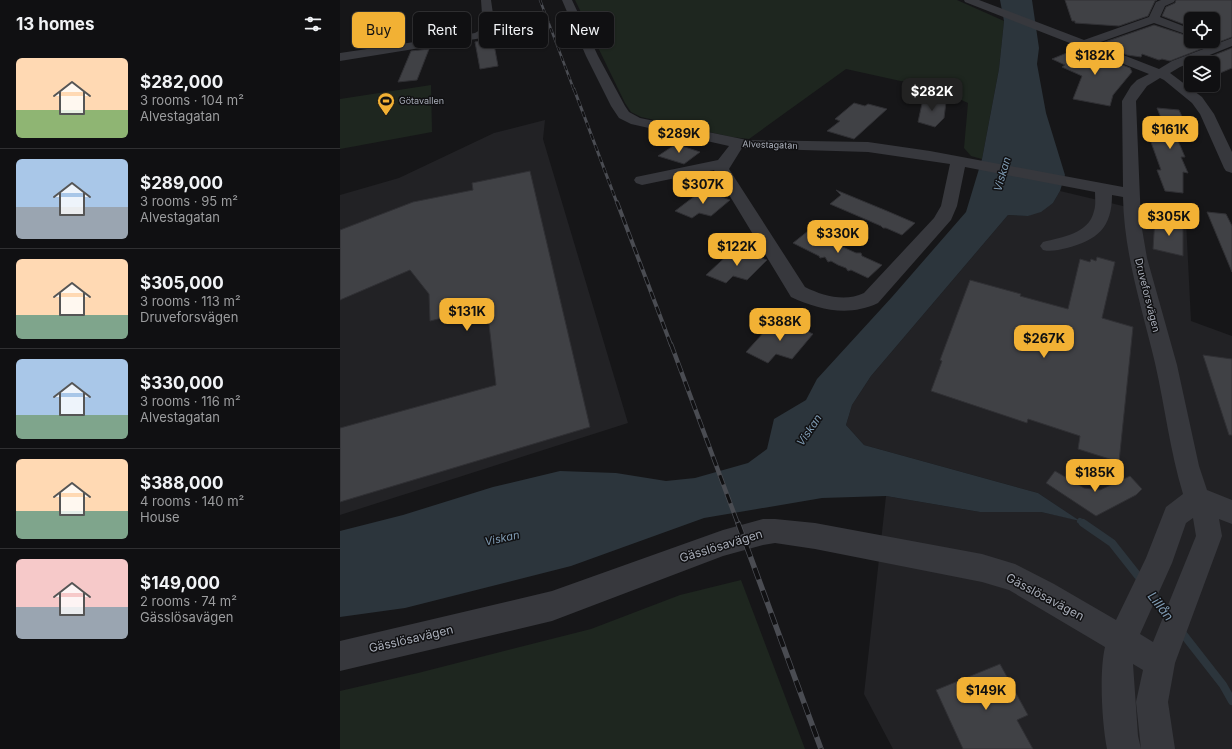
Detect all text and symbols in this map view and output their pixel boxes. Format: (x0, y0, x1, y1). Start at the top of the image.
chip: Buy (352, 12, 405, 48)
chip: Rent (413, 12, 471, 48)
chip: Filters (479, 12, 548, 48)
chip: New (556, 12, 614, 48)
map controls (1184, 12, 1220, 92)
button: locate (1184, 12, 1220, 48)
icon: filters (302, 13, 324, 35)
text: 13 homes (16, 14, 95, 34)
pin: $182K (1067, 42, 1123, 76)
text: $182K (1075, 47, 1115, 63)
button: layers (1184, 56, 1220, 92)
text: $282,000 (140, 72, 223, 92)
icon: home (48, 74, 96, 122)
pin: $282K (904, 78, 960, 112)
text: $282K (911, 83, 953, 99)
sports icon: Götavallen (376, 91, 396, 116)
text: 3 rooms · 104 m² (140, 92, 244, 108)
place label: Götavallen (399, 95, 444, 106)
text: Alvestagatan (140, 108, 220, 124)
pin: $161K (1142, 116, 1198, 150)
pin: $289K (651, 120, 707, 154)
text: $161K (1151, 121, 1189, 137)
text: $289K (658, 125, 700, 141)
street label: Alvestagatan (742, 138, 798, 151)
water label: Viskan (990, 155, 1014, 193)
pin: $307K (675, 171, 731, 205)
text: $289,000 (140, 173, 223, 193)
icon: home (48, 175, 96, 223)
text: $307K (682, 176, 724, 192)
text: 3 rooms · 95 m² (140, 193, 238, 209)
pin: $305K (1141, 203, 1197, 237)
text: $305K (1147, 208, 1191, 224)
text: Alvestagatan (140, 209, 220, 225)
pin: $330K (810, 220, 866, 254)
text: $330K (816, 225, 860, 241)
pin: $122K (709, 233, 765, 267)
text: $122K (717, 238, 757, 254)
street label: Druveforsvägen (1133, 257, 1163, 333)
text: $305,000 (140, 273, 224, 293)
icon: home (48, 275, 96, 323)
text: 3 rooms · 113 m² (140, 293, 241, 309)
pin: $131K (439, 298, 495, 332)
text: $131K (448, 303, 486, 319)
pin: $388K (752, 308, 808, 342)
text: Druveforsvägen (140, 309, 238, 325)
text: $388K (758, 313, 802, 329)
pin: $267K (1016, 325, 1072, 359)
text: $267K (1023, 330, 1065, 346)
text: $330,000 (140, 373, 224, 393)
icon: home (48, 375, 96, 423)
text: 3 rooms · 116 m² (140, 393, 241, 409)
text: Alvestagatan (140, 409, 220, 425)
water label: Viskan (793, 411, 825, 448)
pin: $185K (1067, 459, 1123, 493)
text: $185K (1075, 464, 1115, 480)
text: $388,000 (140, 473, 223, 493)
icon: home (48, 475, 96, 523)
text: 4 rooms · 140 m² (140, 493, 244, 509)
text: House (140, 509, 180, 525)
street label: Gässlösavägen (677, 526, 764, 565)
water label: Viskan (483, 527, 521, 548)
street label: Gässlösavägen (1004, 570, 1087, 623)
text: $149,000 (140, 573, 220, 593)
icon: home (48, 575, 96, 623)
water label: Lillån (1145, 588, 1177, 624)
text: 2 rooms · 74 m² (140, 593, 237, 609)
text: Gässlösavägen (140, 609, 233, 625)
street label: Gässlösavägen (367, 622, 455, 656)
pin: $149K (958, 677, 1014, 711)
text: $149K (966, 682, 1006, 698)

